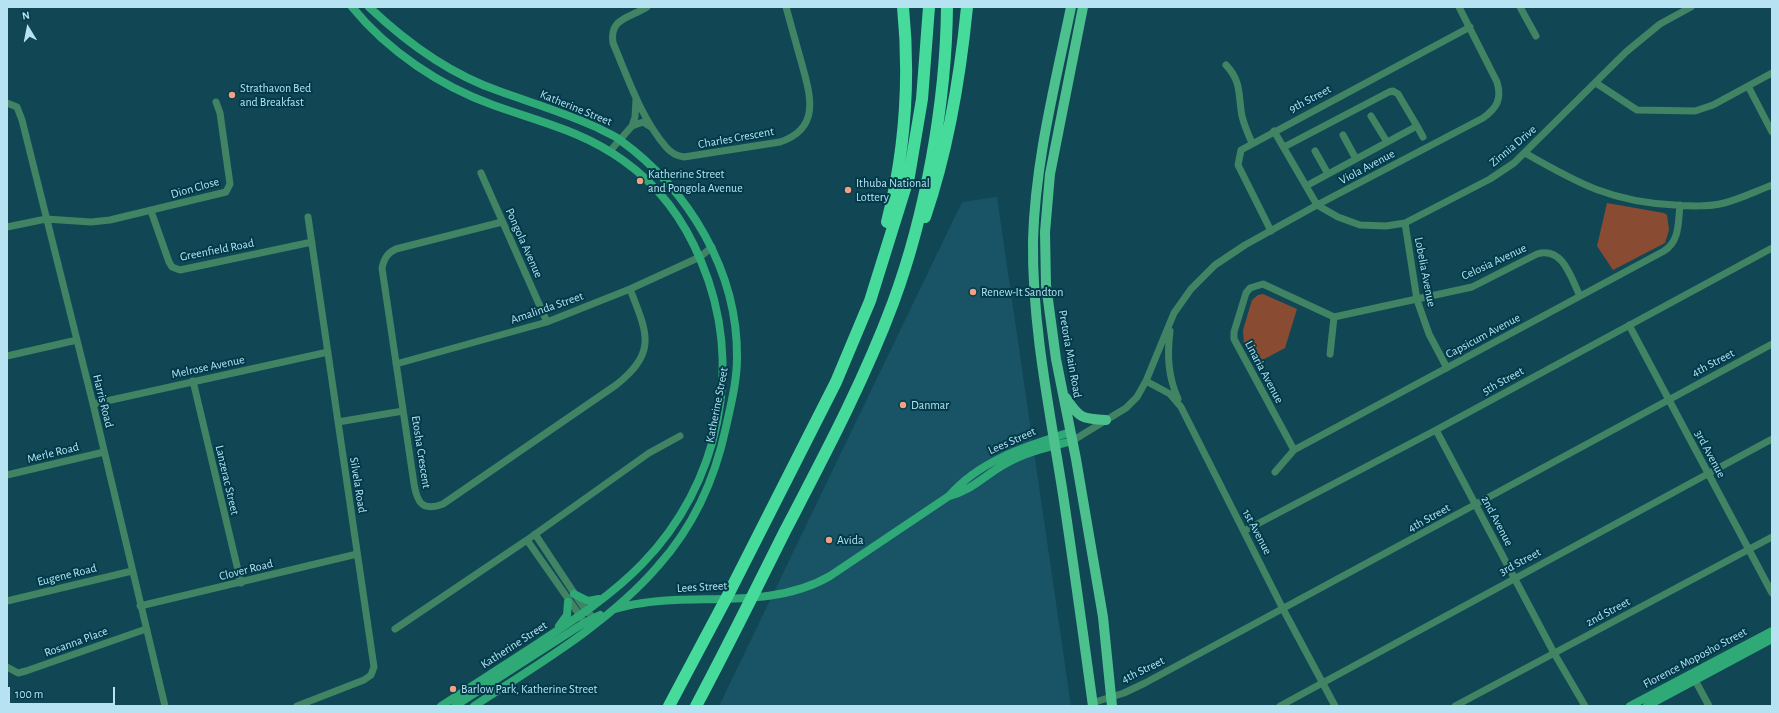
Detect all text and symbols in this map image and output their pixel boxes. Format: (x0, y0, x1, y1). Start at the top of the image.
north arrow (8, 8, 48, 48)
text: N (21, 10, 31, 22)
place label: Strathavon Bed and Breakfast (240, 81, 311, 109)
street label: 9th Street (1286, 82, 1334, 116)
street label: Katherine Street (538, 87, 614, 129)
marker: Strathavon Bed and Breakfast (227, 90, 237, 100)
street label: Zinnia Drive (1487, 122, 1539, 170)
street label: Charles Crescent (697, 124, 775, 152)
street label: Viola Avenue (1337, 146, 1397, 188)
place label: Katherine Street and Pongola Avenue (648, 167, 743, 195)
street label: Dion Close (169, 174, 221, 202)
marker: Katherine Street and Pongola Avenue (635, 176, 645, 186)
place label: Ithuba National Lottery (856, 176, 930, 204)
marker: Ithuba National Lottery (843, 185, 853, 195)
street label: Pongola Avenue (502, 206, 546, 280)
street label: Greenfield Road (179, 236, 255, 264)
street label: Lobelia Avenue (1411, 236, 1439, 308)
street label: Celosia Avenue (1459, 241, 1529, 283)
place label: Renew-It Sandton (981, 285, 1063, 299)
marker: Renew-It Sandton (968, 287, 978, 297)
street label: Amalinda Street (509, 289, 585, 327)
street label: Pretoria Main Road (1055, 309, 1085, 399)
street label: Capsicum Avenue (1443, 310, 1523, 362)
street label: Linaria Avenue (1241, 338, 1287, 406)
street label: 4th Street (1689, 346, 1737, 380)
street label: Melrose Avenue (170, 352, 246, 382)
street label: 5th Street (1480, 364, 1526, 398)
street label: Katherine Street (703, 366, 731, 444)
street label: Harris Road (89, 373, 117, 429)
place label: Danmar (911, 398, 949, 412)
marker: Danmar (898, 400, 908, 410)
street label: Etosha Crescent (408, 415, 434, 489)
street label: Lees Street (986, 424, 1038, 458)
street label: 3rd Avenue (1691, 428, 1729, 480)
street label: Merle Road (26, 440, 80, 466)
street label: Lanzerac Street (212, 444, 242, 516)
street label: Silvela Road (346, 456, 370, 514)
street label: 2nd Avenue (1478, 493, 1516, 549)
street label: 4th Street (1405, 501, 1453, 535)
street label: 1st Avenue (1239, 507, 1275, 557)
place label: Avida (837, 533, 863, 547)
marker: Avida (824, 535, 834, 545)
street label: 3rd Street (1497, 545, 1543, 579)
street label: Clover Road (218, 556, 274, 584)
street label: Eugene Road (36, 561, 98, 589)
street label: Lees Street (676, 578, 728, 596)
street label: 2nd Street (1583, 594, 1633, 630)
street label: Katherine Street (478, 618, 550, 672)
street label: Rosanna Place (42, 624, 110, 660)
street label: Florence Moposho Street (1641, 625, 1749, 691)
street label: 4th Street (1119, 653, 1167, 687)
scale bar (10, 679, 117, 705)
place label: Barlow Park, Katherine Street (461, 682, 597, 696)
marker: Barlow Park, Katherine Street (448, 684, 458, 694)
text: 100 m (15, 688, 43, 700)

